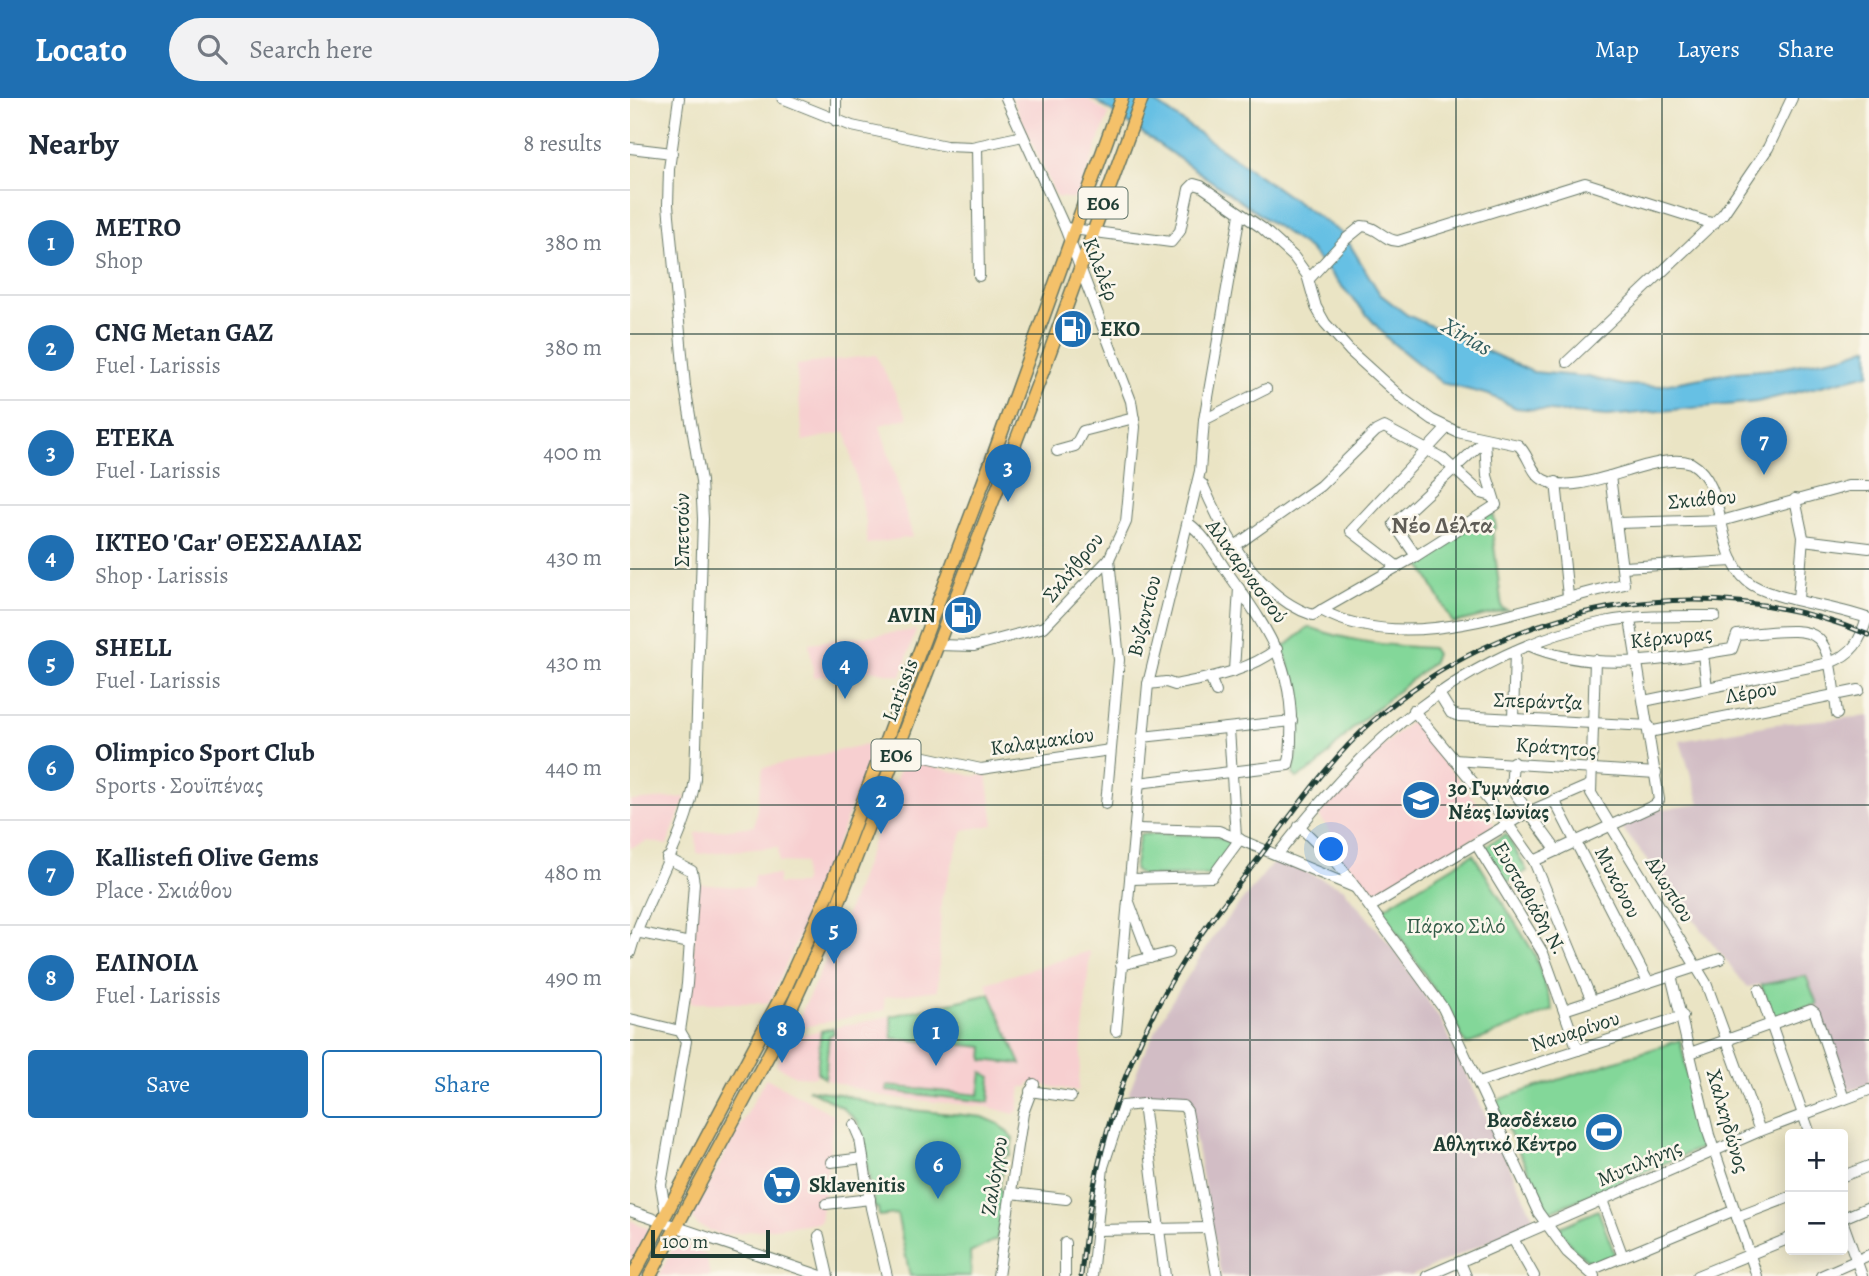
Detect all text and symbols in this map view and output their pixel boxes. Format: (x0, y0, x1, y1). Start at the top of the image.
search box (169, 18, 659, 81)
text: Locato (35, 27, 127, 72)
icon: search (193, 30, 231, 68)
text: Search here (249, 32, 373, 67)
text: Map (1595, 33, 1639, 65)
text: Layers (1677, 33, 1740, 65)
text: Share (1778, 33, 1834, 65)
text: Nearby (28, 124, 119, 164)
text: 8 results (523, 128, 602, 159)
road number: ΕΟ6 (1078, 188, 1128, 218)
text: METRO (95, 210, 181, 245)
text: 1 (47, 227, 55, 258)
text: 380 m (545, 227, 602, 258)
street label: Κιλελέρ (1076, 233, 1126, 305)
text: Shop (95, 245, 143, 276)
fuel station icon: EKO (1052, 308, 1094, 350)
water label: Xirias (1435, 309, 1498, 363)
text: CNG Metan GAZ (95, 315, 273, 350)
place label: EKO (1100, 315, 1140, 343)
text: 2 (45, 332, 57, 363)
text: 380 m (545, 332, 602, 363)
text: Fuel · Larissis (95, 350, 221, 381)
pin: 7 (1741, 417, 1787, 475)
text: ΕΤΕΚΑ (95, 420, 174, 455)
text: 3 (46, 437, 56, 468)
text: 400 m (543, 437, 602, 468)
pin: 3 (985, 444, 1031, 502)
text: Fuel · Larissis (95, 455, 221, 486)
street label: Σκιάθου (1667, 482, 1737, 516)
street label: Σπετσών (668, 493, 696, 567)
district label: Νέο Δέλτα (1391, 509, 1493, 541)
street label: Αλικαρνασσού (1199, 512, 1294, 629)
text: ΙΚΤΕΟ 'Car' ΘΕΣΣΑΛΙΑΣ (95, 525, 362, 560)
street label: Σκλήθρου (1036, 526, 1110, 608)
text: 4 (46, 542, 56, 573)
text: 430 m (546, 542, 602, 573)
text: Shop · Larissis (95, 560, 228, 591)
street label: Βυζαντίου (1120, 572, 1168, 660)
fuel station icon: AVIN (942, 594, 984, 636)
place label: AVIN (887, 601, 936, 629)
street label: Κέρκυρας (1629, 619, 1713, 655)
text: SHELL (95, 630, 171, 665)
pin: 4 (822, 641, 868, 699)
text: 5 (46, 647, 56, 678)
text: 430 m (546, 647, 602, 678)
street label: Larissis (875, 654, 925, 726)
text: Fuel · Larissis (95, 665, 221, 696)
street label: Λέρου (1722, 674, 1779, 710)
street label: Σπεράντζα (1493, 685, 1583, 717)
street label: Καλαμακίου (988, 720, 1096, 762)
street label: Κράτητος (1514, 730, 1598, 764)
text: Olimpico Sport Club (95, 735, 315, 770)
road number: ΕΟ6 (872, 740, 920, 770)
text: 6 (46, 752, 56, 783)
text: 440 m (545, 752, 602, 783)
text: Sports · Σουϊπένας (95, 770, 263, 801)
place label: 3ο Γυμνάσιο Νέας Ιωνίας (1448, 774, 1549, 826)
pin: 2 (858, 776, 904, 834)
school or university icon: 3ο Γυμνάσιο Νέας Ιωνίας (1400, 779, 1442, 821)
your location (1314, 832, 1348, 866)
street label: Ευσταθιάδη Ν. (1486, 836, 1574, 960)
text: Kallistefi Olive Gems (95, 840, 319, 875)
street label: Μυκόνου (1588, 841, 1648, 923)
street label: Αλωπίου (1638, 850, 1701, 927)
text: 7 (46, 857, 56, 888)
text: 480 m (544, 857, 602, 888)
text: Place · Σκιάθου (95, 875, 232, 906)
pin: 5 (811, 906, 857, 964)
park label: Πάρκο Σιλό (1406, 912, 1506, 940)
text: ΕΛΙΝΟΙΛ (95, 945, 198, 980)
text: 8 (45, 962, 57, 993)
text: 490 m (545, 962, 602, 993)
text: Fuel · Larissis (95, 980, 221, 1011)
street label: Ναυαρίνου (1527, 1003, 1623, 1059)
pin: 8 (759, 1005, 805, 1063)
pin: 1 (913, 1008, 959, 1066)
button: Save (28, 1050, 308, 1118)
button: Share (322, 1050, 602, 1118)
street label: Χαλκηδώνος (1700, 1066, 1756, 1176)
place label: Βασδέκειο Αθλητικό Κέντρο (1432, 1106, 1577, 1158)
sports icon: Βασδέκειο Αθλητικό Κέντρο (1583, 1111, 1625, 1153)
map controls (1785, 1129, 1848, 1255)
button: + (1785, 1129, 1848, 1192)
street label: Μυτιλήνης (1593, 1133, 1685, 1193)
street label: Ζαλόγγου (974, 1134, 1014, 1218)
pin: 6 (915, 1141, 961, 1199)
supermarket icon: Sklavenitis (761, 1164, 803, 1206)
place label: Sklavenitis (809, 1171, 905, 1199)
button: − (1785, 1192, 1848, 1255)
scale bar (651, 1227, 770, 1259)
text: 100 m (662, 1229, 708, 1255)

